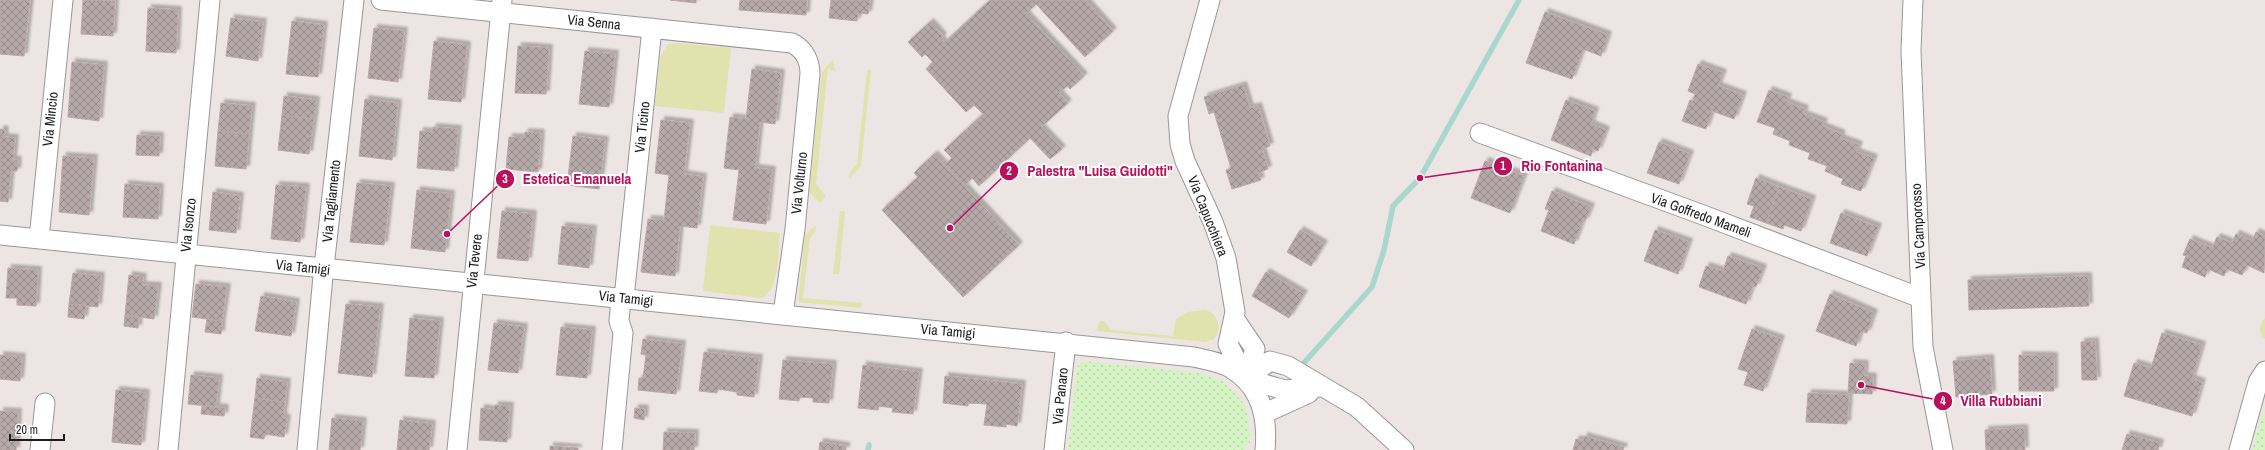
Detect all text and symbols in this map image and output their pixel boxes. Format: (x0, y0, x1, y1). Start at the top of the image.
street label: Via Senna (566, 10, 622, 34)
street label: Via Mincio (38, 91, 62, 147)
street label: Via Ticino (630, 100, 654, 154)
street label: Via Volturno (787, 151, 811, 215)
callout: Rio Fontanina (1493, 153, 1611, 180)
text: Rio Fontanina (1521, 155, 1603, 176)
callout: Palestra "Luisa Guidotti" (999, 157, 1181, 184)
text: 1 (1500, 158, 1506, 174)
street label: Via Tagliamento (318, 159, 344, 243)
text: Palestra "Luisa Guidotti" (1027, 160, 1173, 181)
text: 2 (1006, 163, 1012, 179)
callout: Estetica Emanuela (495, 165, 640, 192)
text: Estetica Emanuela (523, 168, 632, 189)
text: 3 (502, 171, 508, 187)
street label: Via Capucchiera (1184, 173, 1233, 259)
street label: Via Camporosso (1907, 183, 1929, 269)
street label: Via Goffredo Mameli (1648, 188, 1754, 242)
street label: Via Isonzo (176, 197, 200, 253)
street label: Via Tevere (462, 233, 486, 289)
street label: Via Tamigi (275, 255, 331, 279)
street label: Via Tamigi (598, 286, 654, 310)
street label: Via Tamigi (920, 320, 976, 342)
street label: Via Panaro (1048, 367, 1072, 425)
callout: Villa Rubbiani (1933, 387, 2050, 414)
text: Villa Rubbiani (1960, 390, 2042, 411)
text: 4 (1940, 393, 1946, 409)
scale bar (10, 416, 64, 442)
text: 20 m (16, 422, 38, 438)

